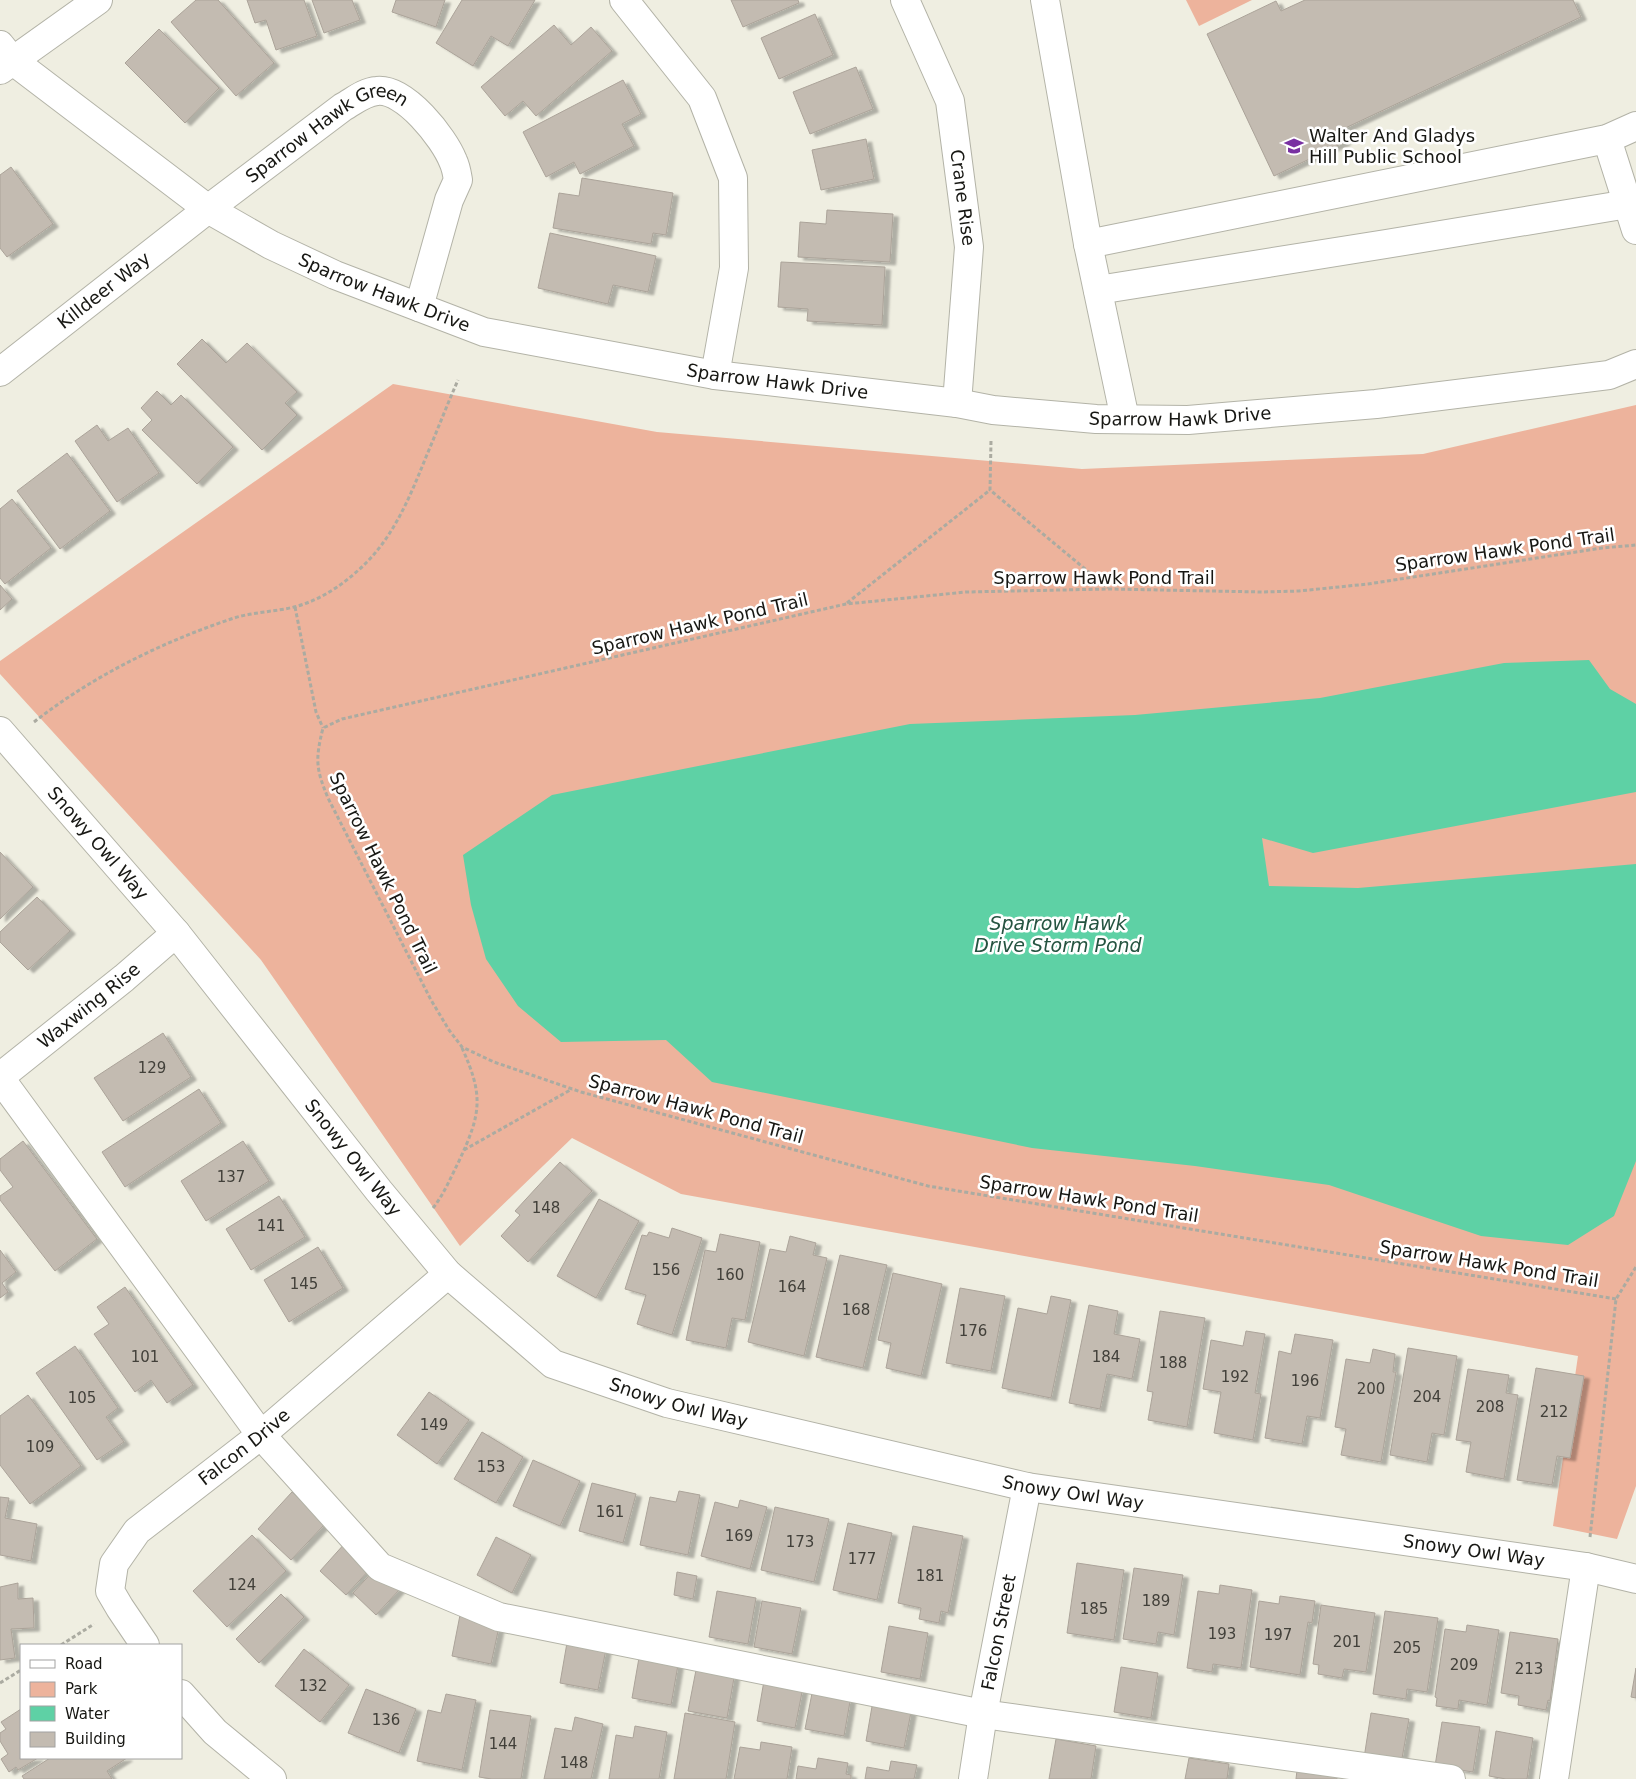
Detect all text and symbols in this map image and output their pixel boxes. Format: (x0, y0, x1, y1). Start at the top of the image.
street label: Sparrow Hawk Green (241, 80, 413, 187)
place label: Walter And Gladys Hill Public School (1309, 125, 1475, 167)
school or university icon: Walter And Gladys Hill Public School (1283, 135, 1305, 157)
street label: Crane Rise (946, 148, 980, 247)
street label: Killdeer Way (53, 247, 154, 333)
street label: Sparrow Hawk Drive (295, 248, 473, 336)
street label: Sparrow Hawk Drive (685, 359, 870, 403)
street label: Sparrow Hawk Drive (1088, 402, 1272, 430)
street label: Sparrow Hawk Pond Trail (1394, 524, 1616, 575)
street label: Sparrow Hawk Pond Trail (993, 567, 1215, 588)
street label: Sparrow Hawk Pond Trail (590, 588, 810, 659)
street label: Sparrow Hawk Pond Trail (325, 769, 441, 977)
street label: Snowy Owl Way (43, 782, 153, 904)
water label: Sparrow Hawk Drive Storm Pond (974, 912, 1143, 956)
street label: Waxwing Rise (34, 958, 144, 1053)
house number: 129 (138, 1059, 166, 1077)
street label: Sparrow Hawk Pond Trail (586, 1070, 806, 1147)
street label: Snowy Owl Way (301, 1095, 406, 1220)
house number: 137 (217, 1168, 245, 1186)
street label: Sparrow Hawk Pond Trail (978, 1171, 1200, 1226)
house number: 148 (532, 1199, 560, 1217)
house number: 141 (257, 1217, 285, 1235)
street label: Sparrow Hawk Pond Trail (1378, 1236, 1600, 1291)
house number: 156 (652, 1261, 680, 1279)
house number: 160 (716, 1266, 744, 1284)
house number: 145 (290, 1275, 318, 1293)
house number: 164 (778, 1278, 806, 1296)
house number: 168 (842, 1301, 870, 1319)
house number: 176 (959, 1322, 987, 1340)
house number: 101 (131, 1348, 159, 1366)
house number: 184 (1092, 1348, 1120, 1366)
house number: 188 (1159, 1354, 1187, 1372)
house number: 192 (1221, 1368, 1249, 1386)
house number: 196 (1291, 1372, 1319, 1390)
street label: Snowy Owl Way (607, 1373, 750, 1432)
house number: 200 (1357, 1380, 1385, 1398)
house number: 204 (1413, 1388, 1441, 1406)
house number: 105 (68, 1389, 96, 1407)
house number: 208 (1476, 1398, 1504, 1416)
house number: 212 (1540, 1403, 1568, 1421)
street label: Falcon Drive (194, 1404, 294, 1490)
house number: 149 (420, 1416, 448, 1434)
house number: 109 (26, 1438, 54, 1456)
house number: 153 (477, 1458, 505, 1476)
street label: Snowy Owl Way (1000, 1471, 1146, 1514)
house number: 161 (596, 1503, 624, 1521)
house number: 169 (725, 1527, 753, 1545)
street label: Snowy Owl Way (1402, 1530, 1547, 1571)
house number: 173 (786, 1533, 814, 1551)
house number: 177 (848, 1550, 876, 1568)
house number: 181 (916, 1567, 944, 1585)
street label: Falcon Street (977, 1572, 1020, 1692)
house number: 124 (228, 1576, 256, 1594)
house number: 189 (1142, 1592, 1170, 1610)
house number: 185 (1080, 1600, 1108, 1618)
house number: 193 (1208, 1625, 1236, 1643)
house number: 197 (1264, 1626, 1292, 1644)
house number: 201 (1333, 1633, 1361, 1651)
house number: 205 (1393, 1639, 1421, 1657)
legend (20, 1644, 182, 1759)
text: Road (65, 1655, 103, 1673)
house number: 209 (1450, 1656, 1478, 1674)
house number: 213 (1515, 1660, 1543, 1678)
house number: 132 (299, 1677, 327, 1695)
text: Park (65, 1680, 98, 1698)
text: Water (65, 1705, 110, 1723)
house number: 136 (372, 1711, 400, 1729)
text: Building (65, 1730, 126, 1748)
house number: 144 (489, 1735, 517, 1753)
house number: 148 (560, 1754, 588, 1772)

